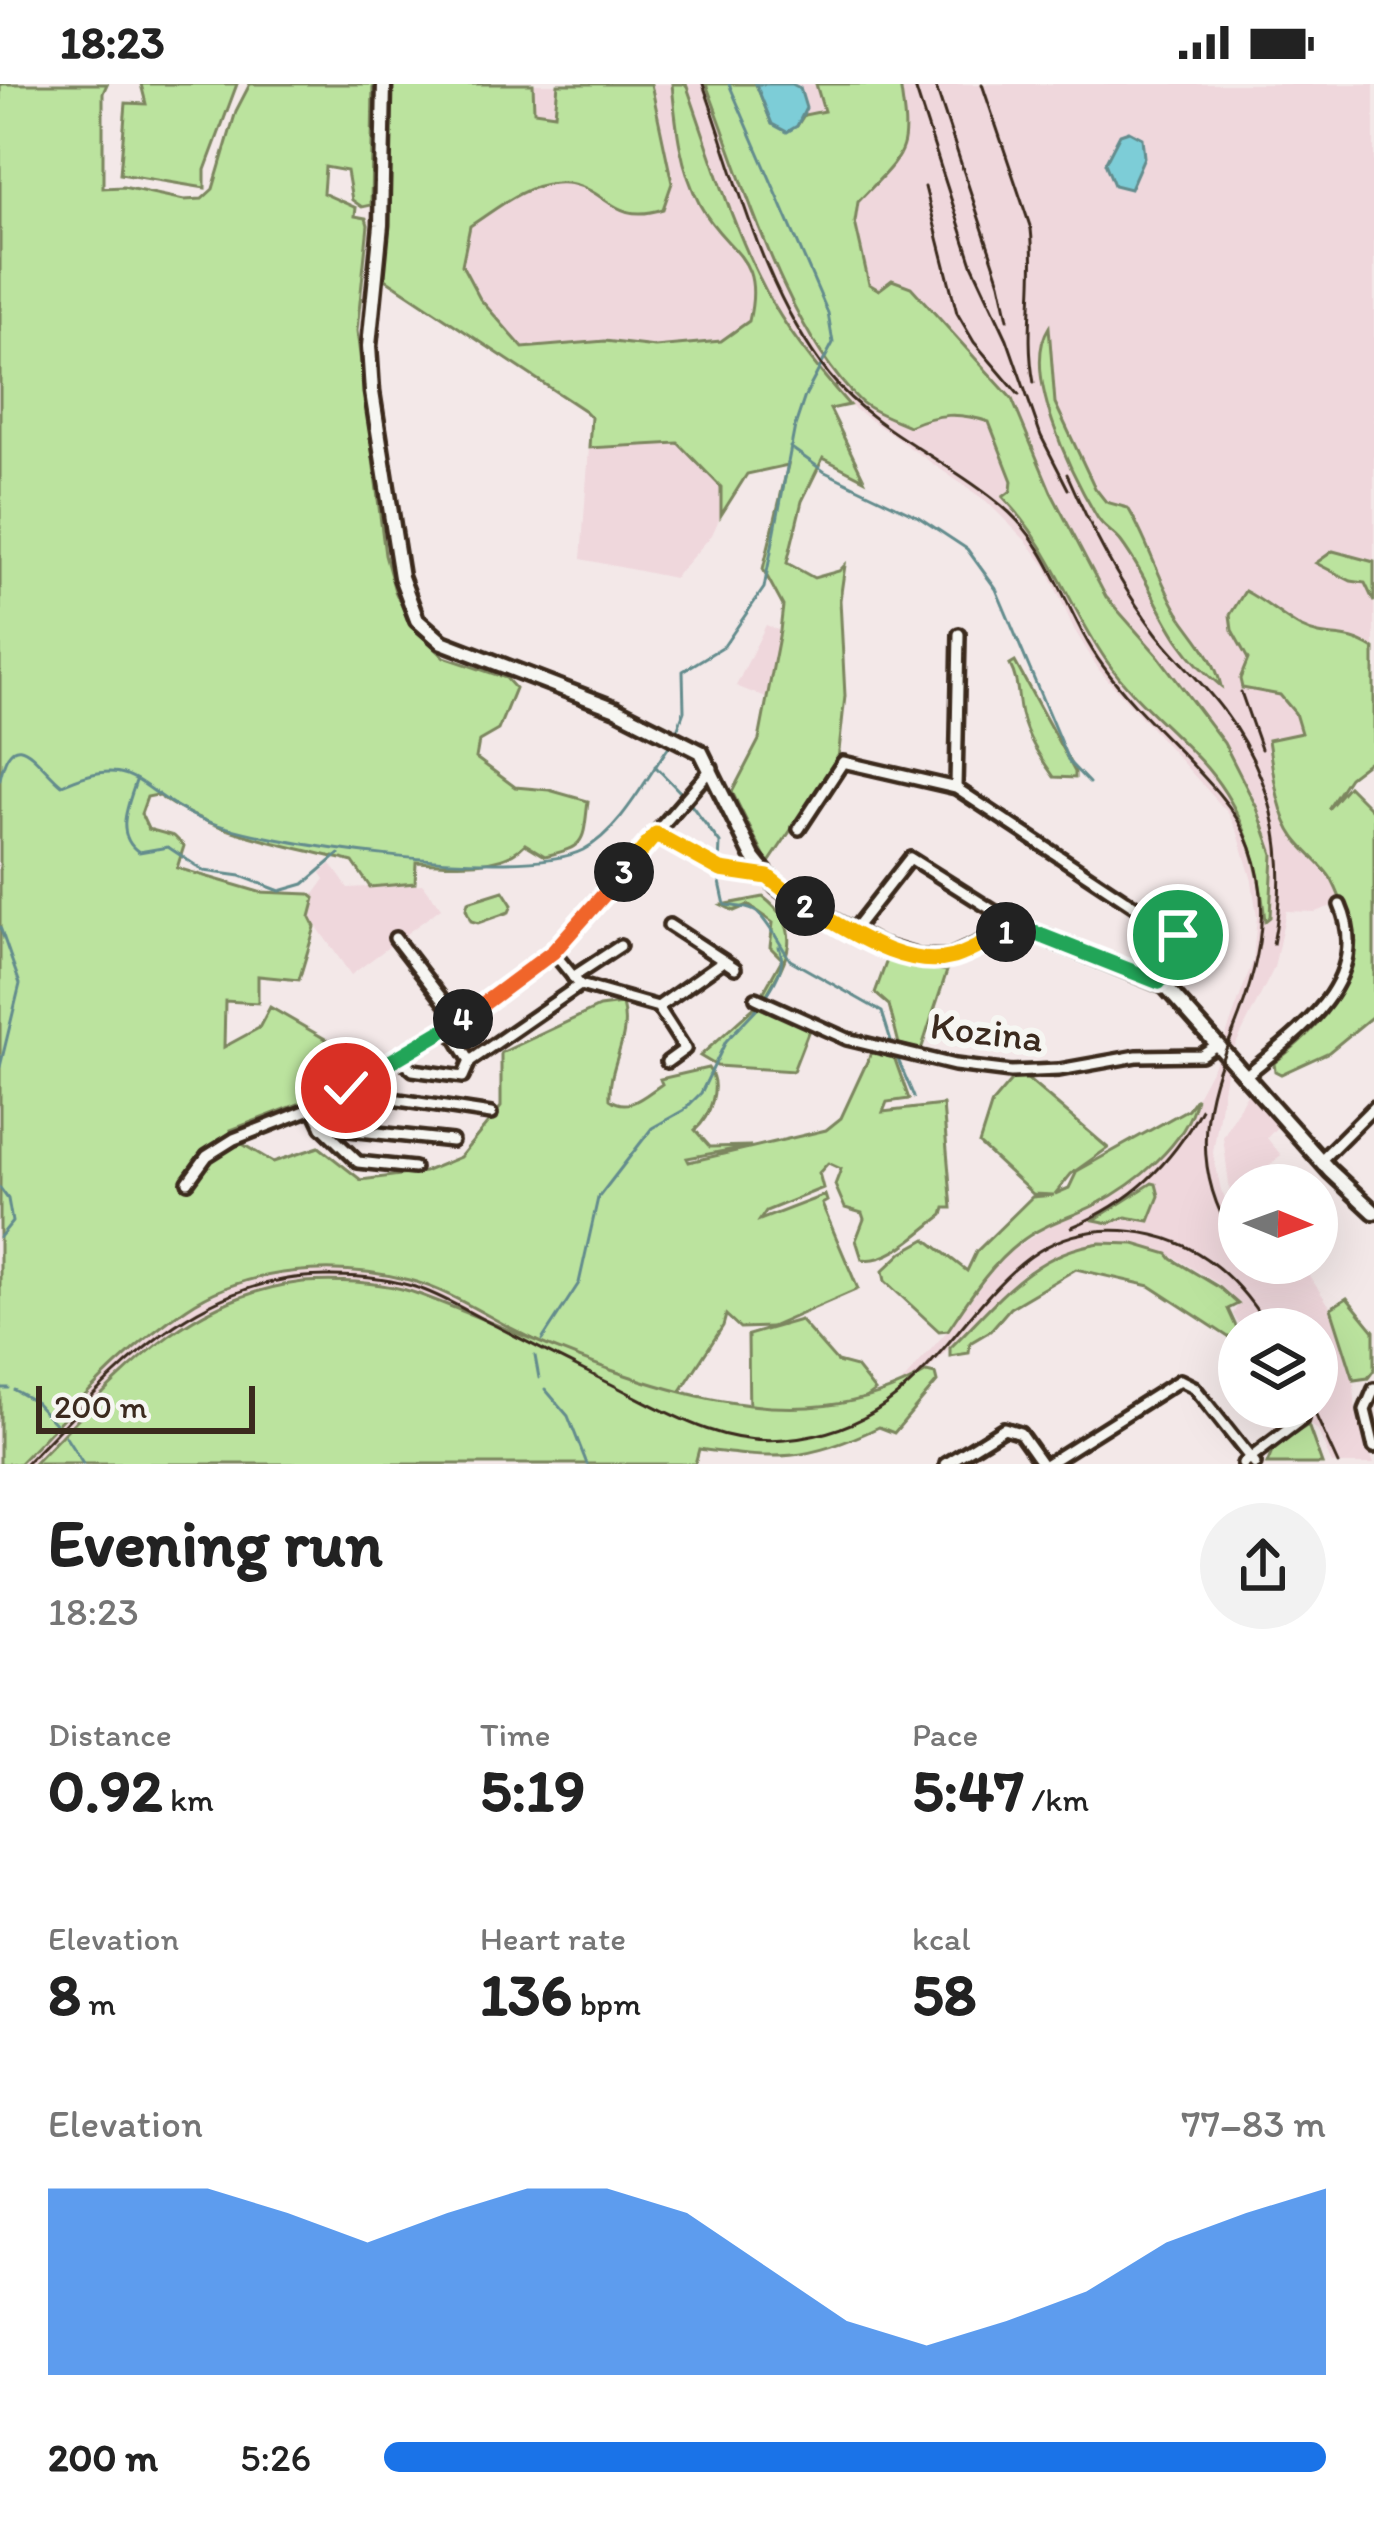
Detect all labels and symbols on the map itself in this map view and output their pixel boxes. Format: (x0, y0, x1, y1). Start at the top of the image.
pin: 3 (594, 842, 654, 902)
pin: 2 (775, 876, 835, 936)
pin (1127, 884, 1229, 986)
pin: 1 (976, 902, 1036, 962)
pin: 4 (433, 989, 493, 1049)
street label: Kozina (928, 1001, 1046, 1062)
pin (295, 1037, 397, 1139)
north arrow (1218, 1164, 1338, 1284)
scale bar (36, 1380, 255, 1433)

